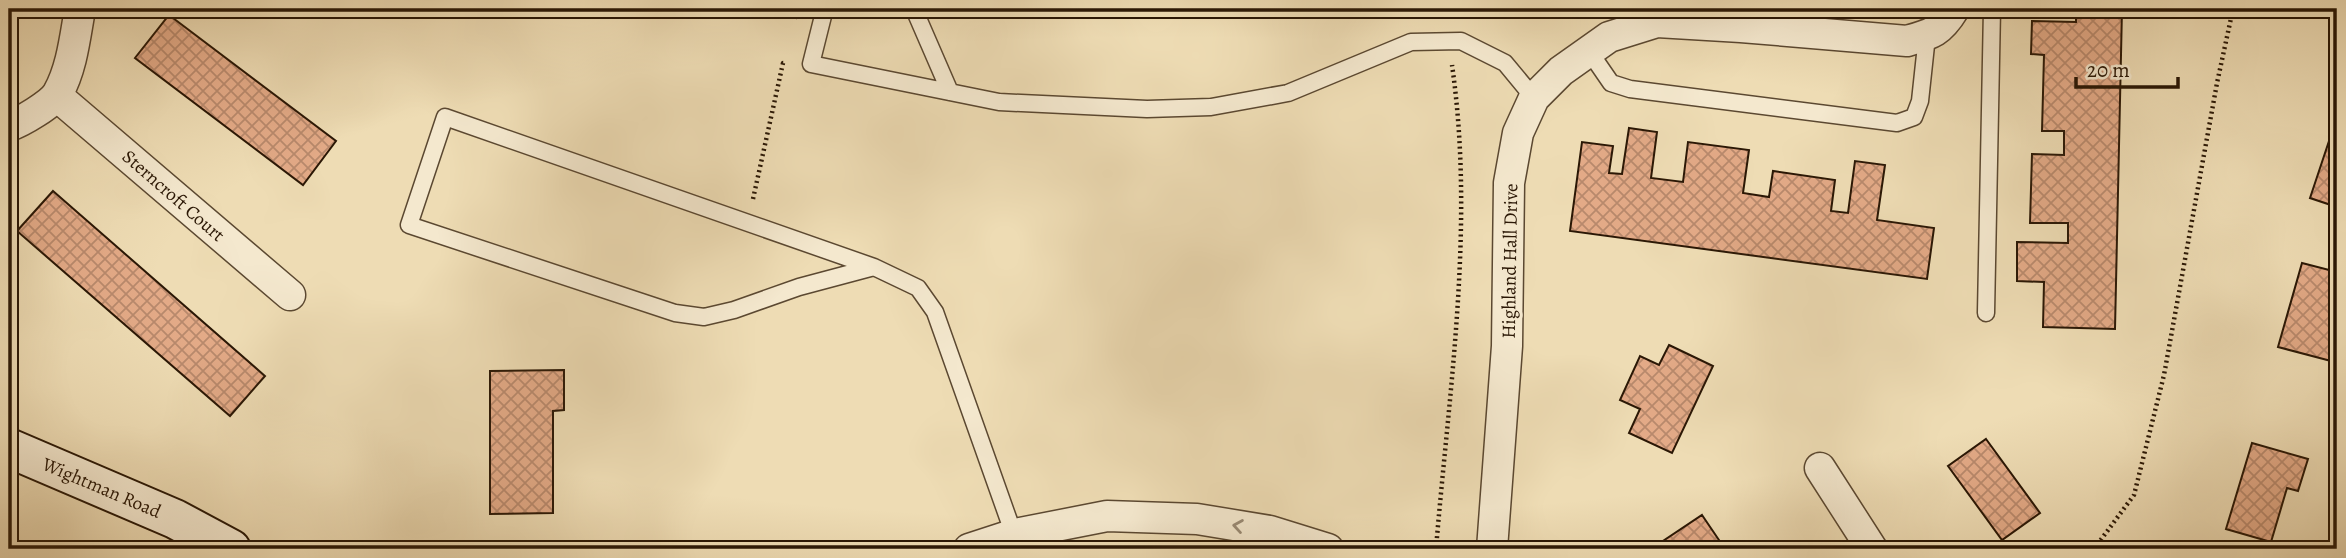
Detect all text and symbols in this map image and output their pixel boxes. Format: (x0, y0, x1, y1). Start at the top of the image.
scale bar (2076, 46, 2178, 90)
text: 20 m (2087, 56, 2130, 84)
street label: Sterncroft Court (116, 144, 230, 248)
street label: Highland Hall Drive (1496, 183, 1524, 339)
street label: Wightman Road (37, 451, 166, 525)
one-way arrow (1232, 519, 1244, 534)

